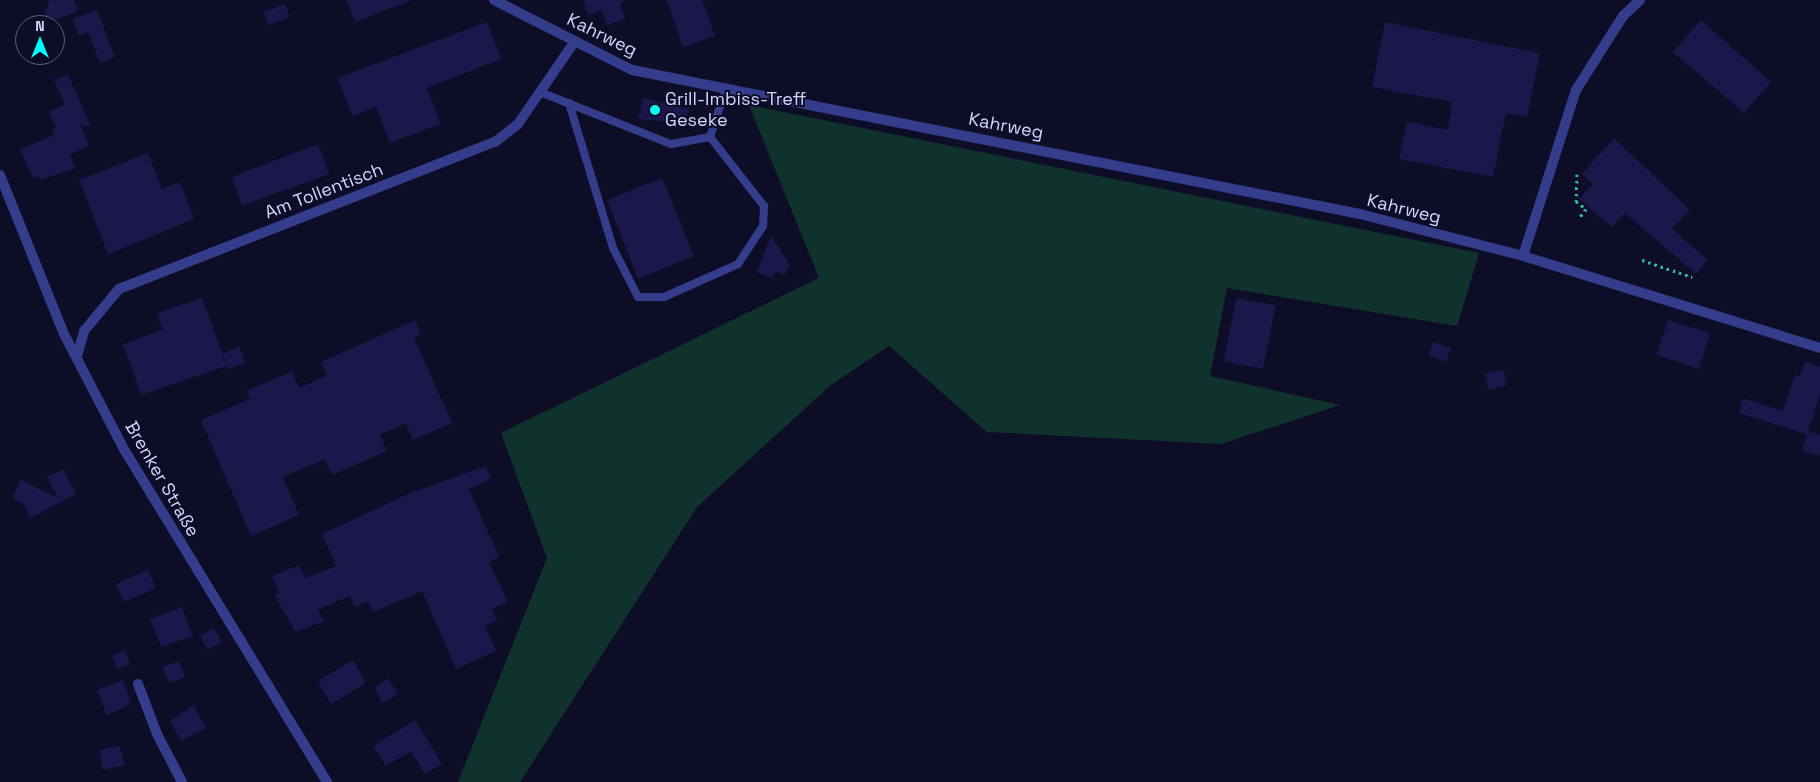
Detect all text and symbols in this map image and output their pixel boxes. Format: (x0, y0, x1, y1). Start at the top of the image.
street label: Kahrweg (563, 9, 641, 61)
north arrow (15, 15, 65, 65)
text: N (35, 17, 45, 35)
place label: Grill-Imbiss-Treff Geseke (665, 89, 806, 132)
marker: Grill-Imbiss-Treff Geseke (649, 104, 661, 116)
street label: Kahrweg (967, 108, 1045, 144)
street label: Am Tollentisch (262, 158, 386, 224)
street label: Kahrweg (1365, 189, 1443, 229)
street label: Brenker Straße (120, 418, 204, 540)

